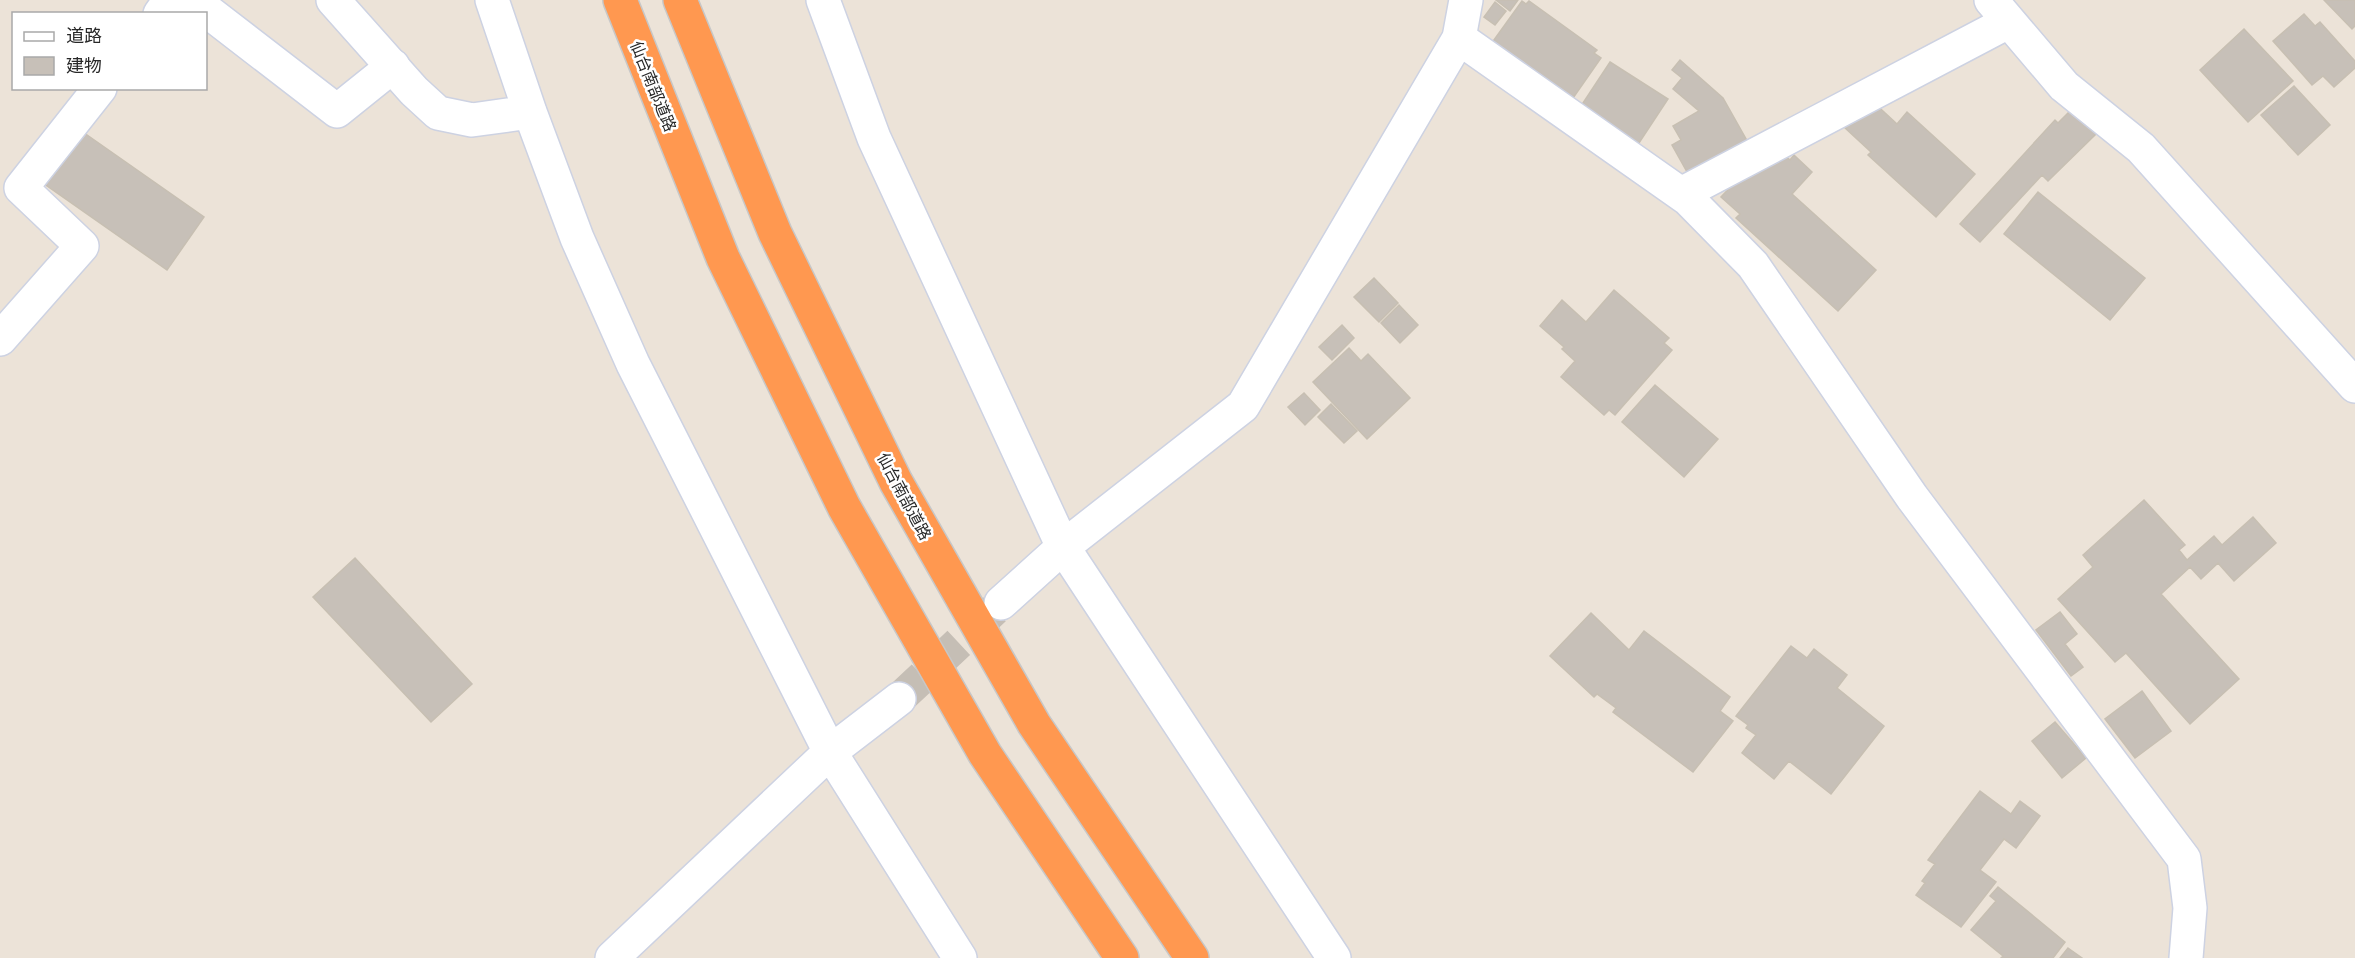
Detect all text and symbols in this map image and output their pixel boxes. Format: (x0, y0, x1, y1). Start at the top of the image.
legend (12, 12, 207, 90)
text: 道路 (66, 24, 102, 46)
street label: 仙台南部道路 (627, 38, 681, 134)
text: 建物 (66, 54, 102, 76)
street label: 仙台南部道路 (874, 449, 936, 543)

